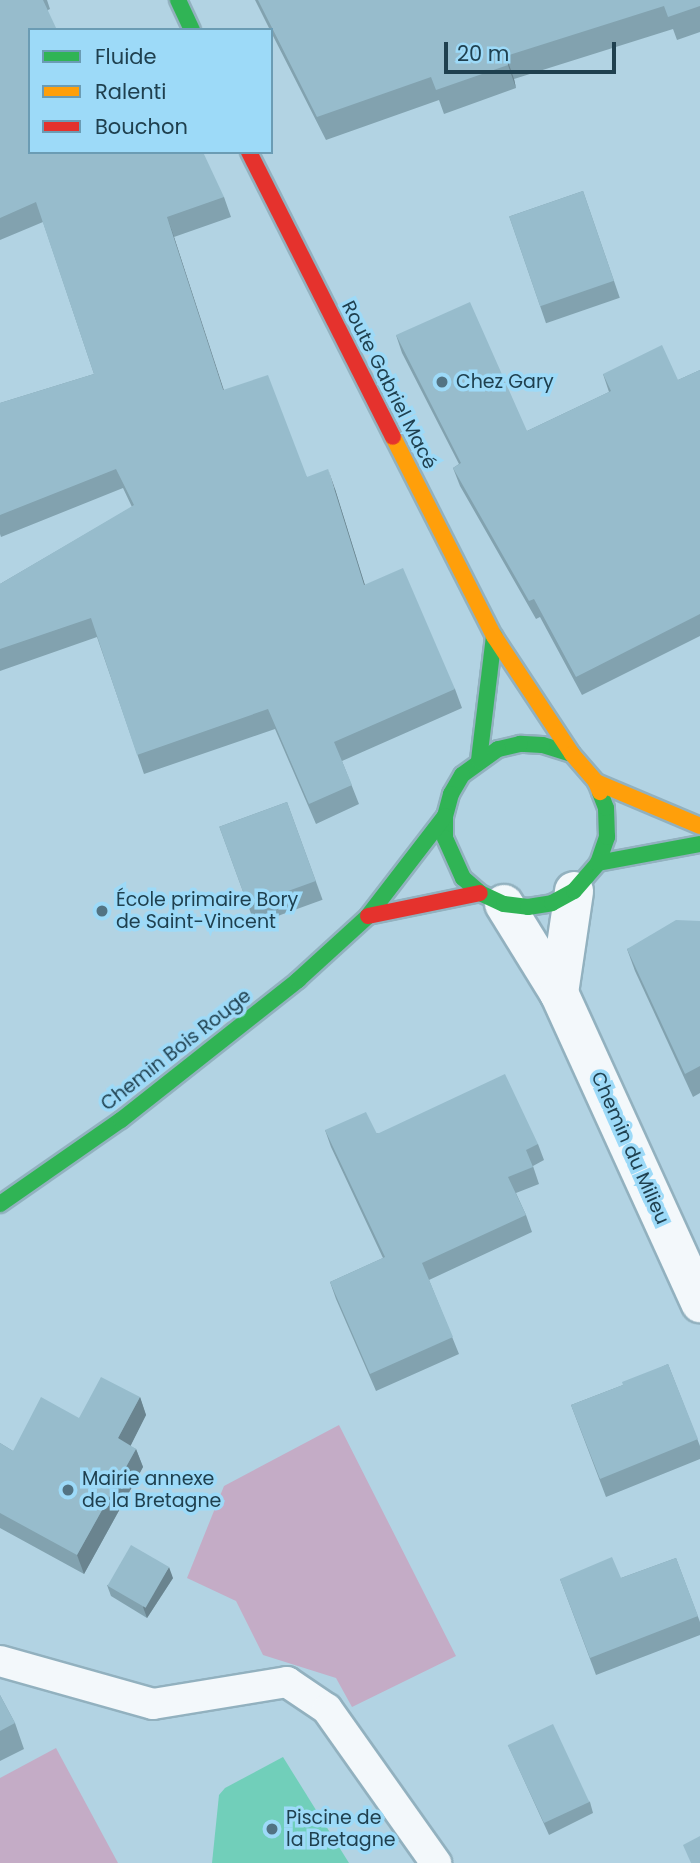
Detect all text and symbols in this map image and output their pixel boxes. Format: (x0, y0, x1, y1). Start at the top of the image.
legend (28, 28, 273, 154)
scale bar (448, 28, 620, 72)
text: 20 m (457, 39, 510, 68)
text: Fluide (95, 42, 157, 71)
text: Ralenti (95, 77, 166, 106)
text: Bouchon (95, 112, 188, 141)
street label: Route Gabriel Macé (337, 297, 441, 473)
place label: Chez Gary (456, 371, 554, 393)
marker: Chez Gary (434, 374, 450, 390)
place label: École primaire Bory de Saint-Vincent (116, 889, 298, 933)
marker: École primaire Bory de Saint-Vincent (94, 903, 110, 919)
street label: Chemin Bois Rouge (96, 984, 256, 1116)
street label: Chemin du Milieu (586, 1068, 674, 1228)
place label: Mairie annexe de la Bretagne (82, 1468, 221, 1512)
marker: Mairie annexe de la Bretagne (60, 1482, 76, 1498)
place label: Piscine de la Bretagne (286, 1807, 396, 1851)
marker: Piscine de la Bretagne (264, 1821, 280, 1837)

